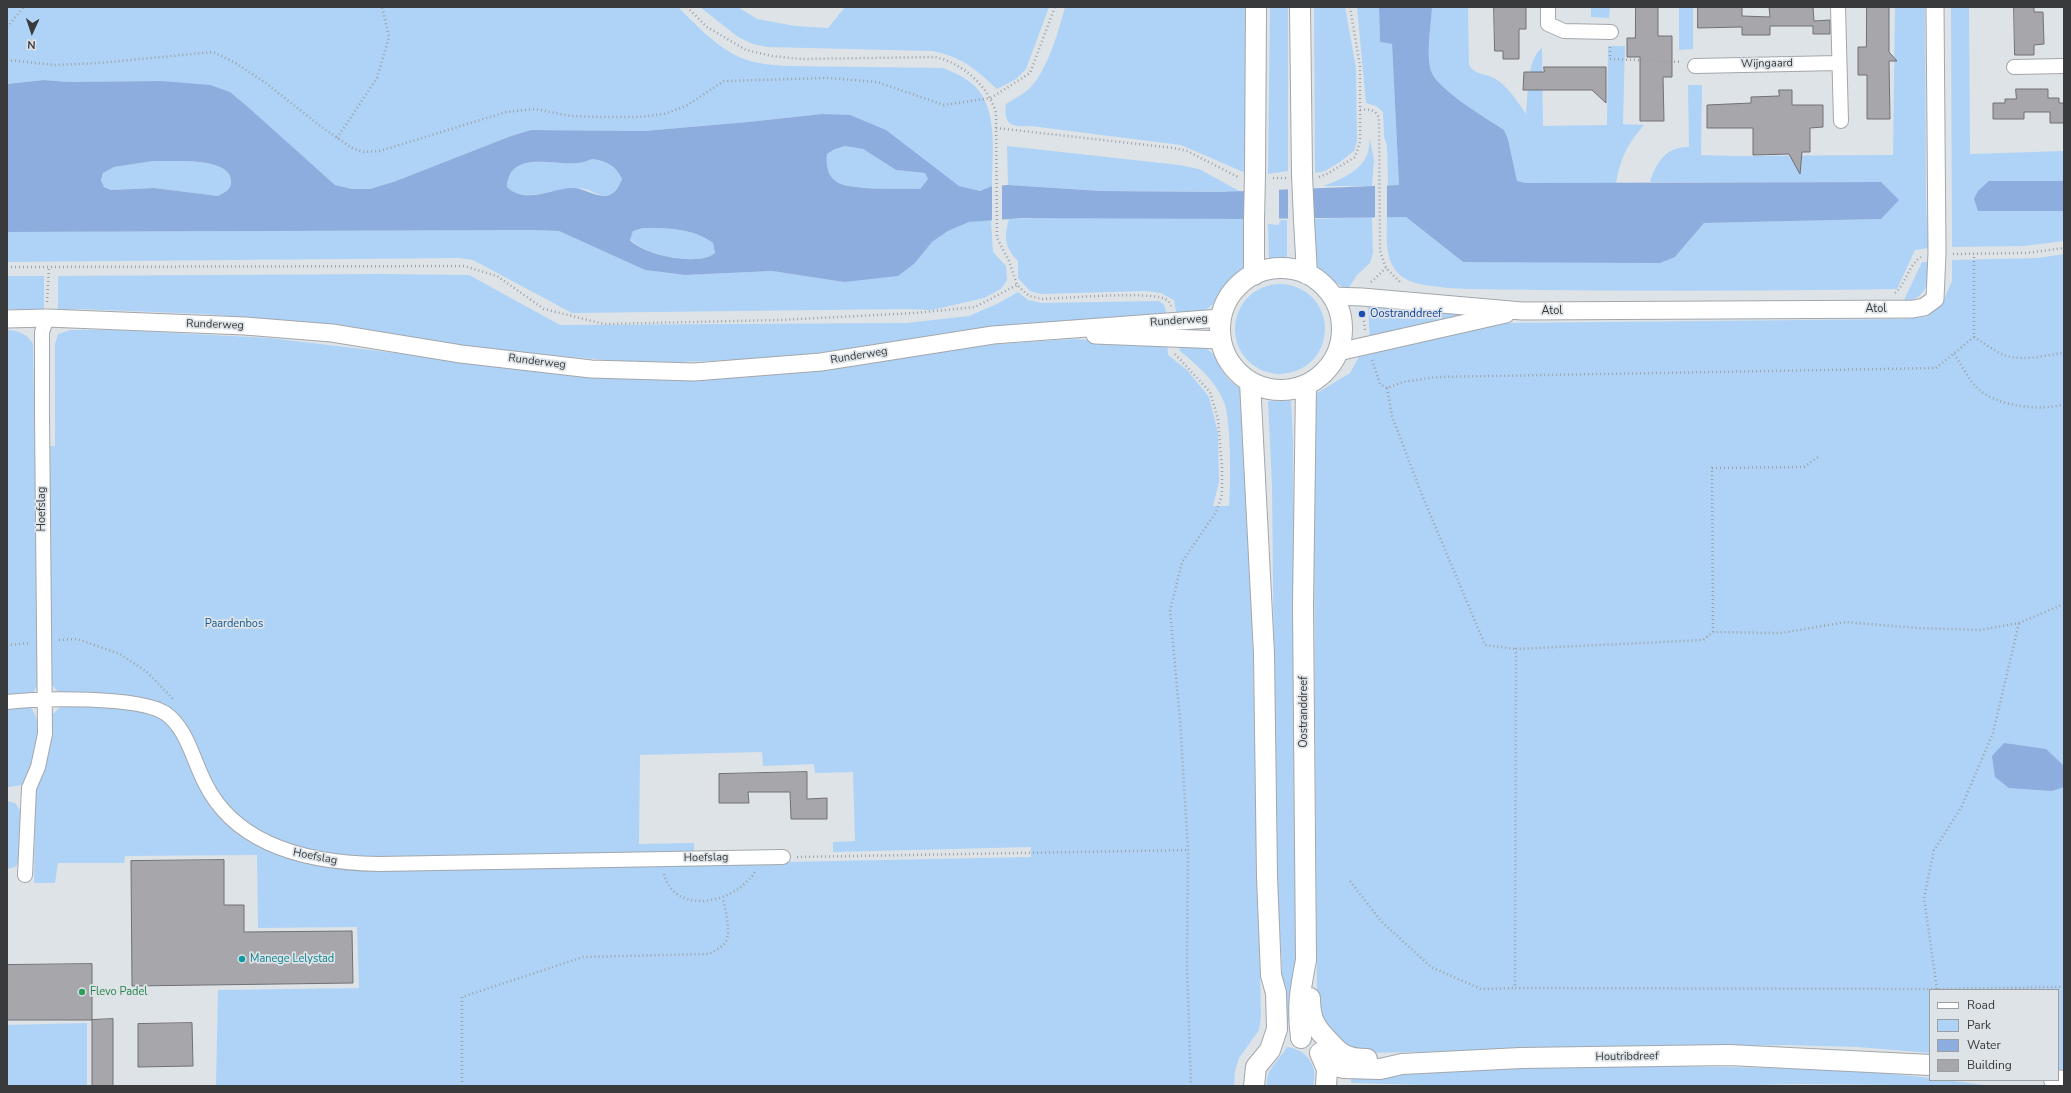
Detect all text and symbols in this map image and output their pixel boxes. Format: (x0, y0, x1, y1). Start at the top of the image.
north arrow (12, 12, 52, 52)
text: N (27, 37, 36, 52)
street label: Wijngaard (1741, 57, 1793, 71)
street label: Atol (1865, 302, 1887, 316)
street label: Atol (1541, 304, 1563, 318)
place label: Oostranddreef (1370, 307, 1442, 321)
marker: Oostranddreef (1357, 309, 1367, 319)
street label: Runderweg (1150, 312, 1208, 330)
street label: Runderweg (186, 317, 244, 333)
street label: Runderweg (829, 345, 889, 367)
street label: Runderweg (508, 352, 566, 372)
street label: Hoefslag (35, 487, 49, 531)
park label: Paardenbos (205, 617, 263, 631)
street label: Oostranddreef (1297, 676, 1311, 748)
street label: Hoefslag (292, 846, 338, 868)
street label: Hoefslag (684, 851, 728, 865)
place label: Manege Lelystad (250, 952, 334, 966)
marker: Manege Lelystad (237, 954, 247, 964)
place label: Flevo Padel (90, 985, 148, 999)
marker: Flevo Padel (77, 987, 87, 997)
legend (1929, 989, 2059, 1081)
text: Road (1967, 997, 1995, 1013)
text: Park (1967, 1017, 1991, 1033)
text: Water (1967, 1037, 2001, 1053)
street label: Houtribdreef (1595, 1050, 1659, 1064)
text: Building (1967, 1057, 2012, 1073)

